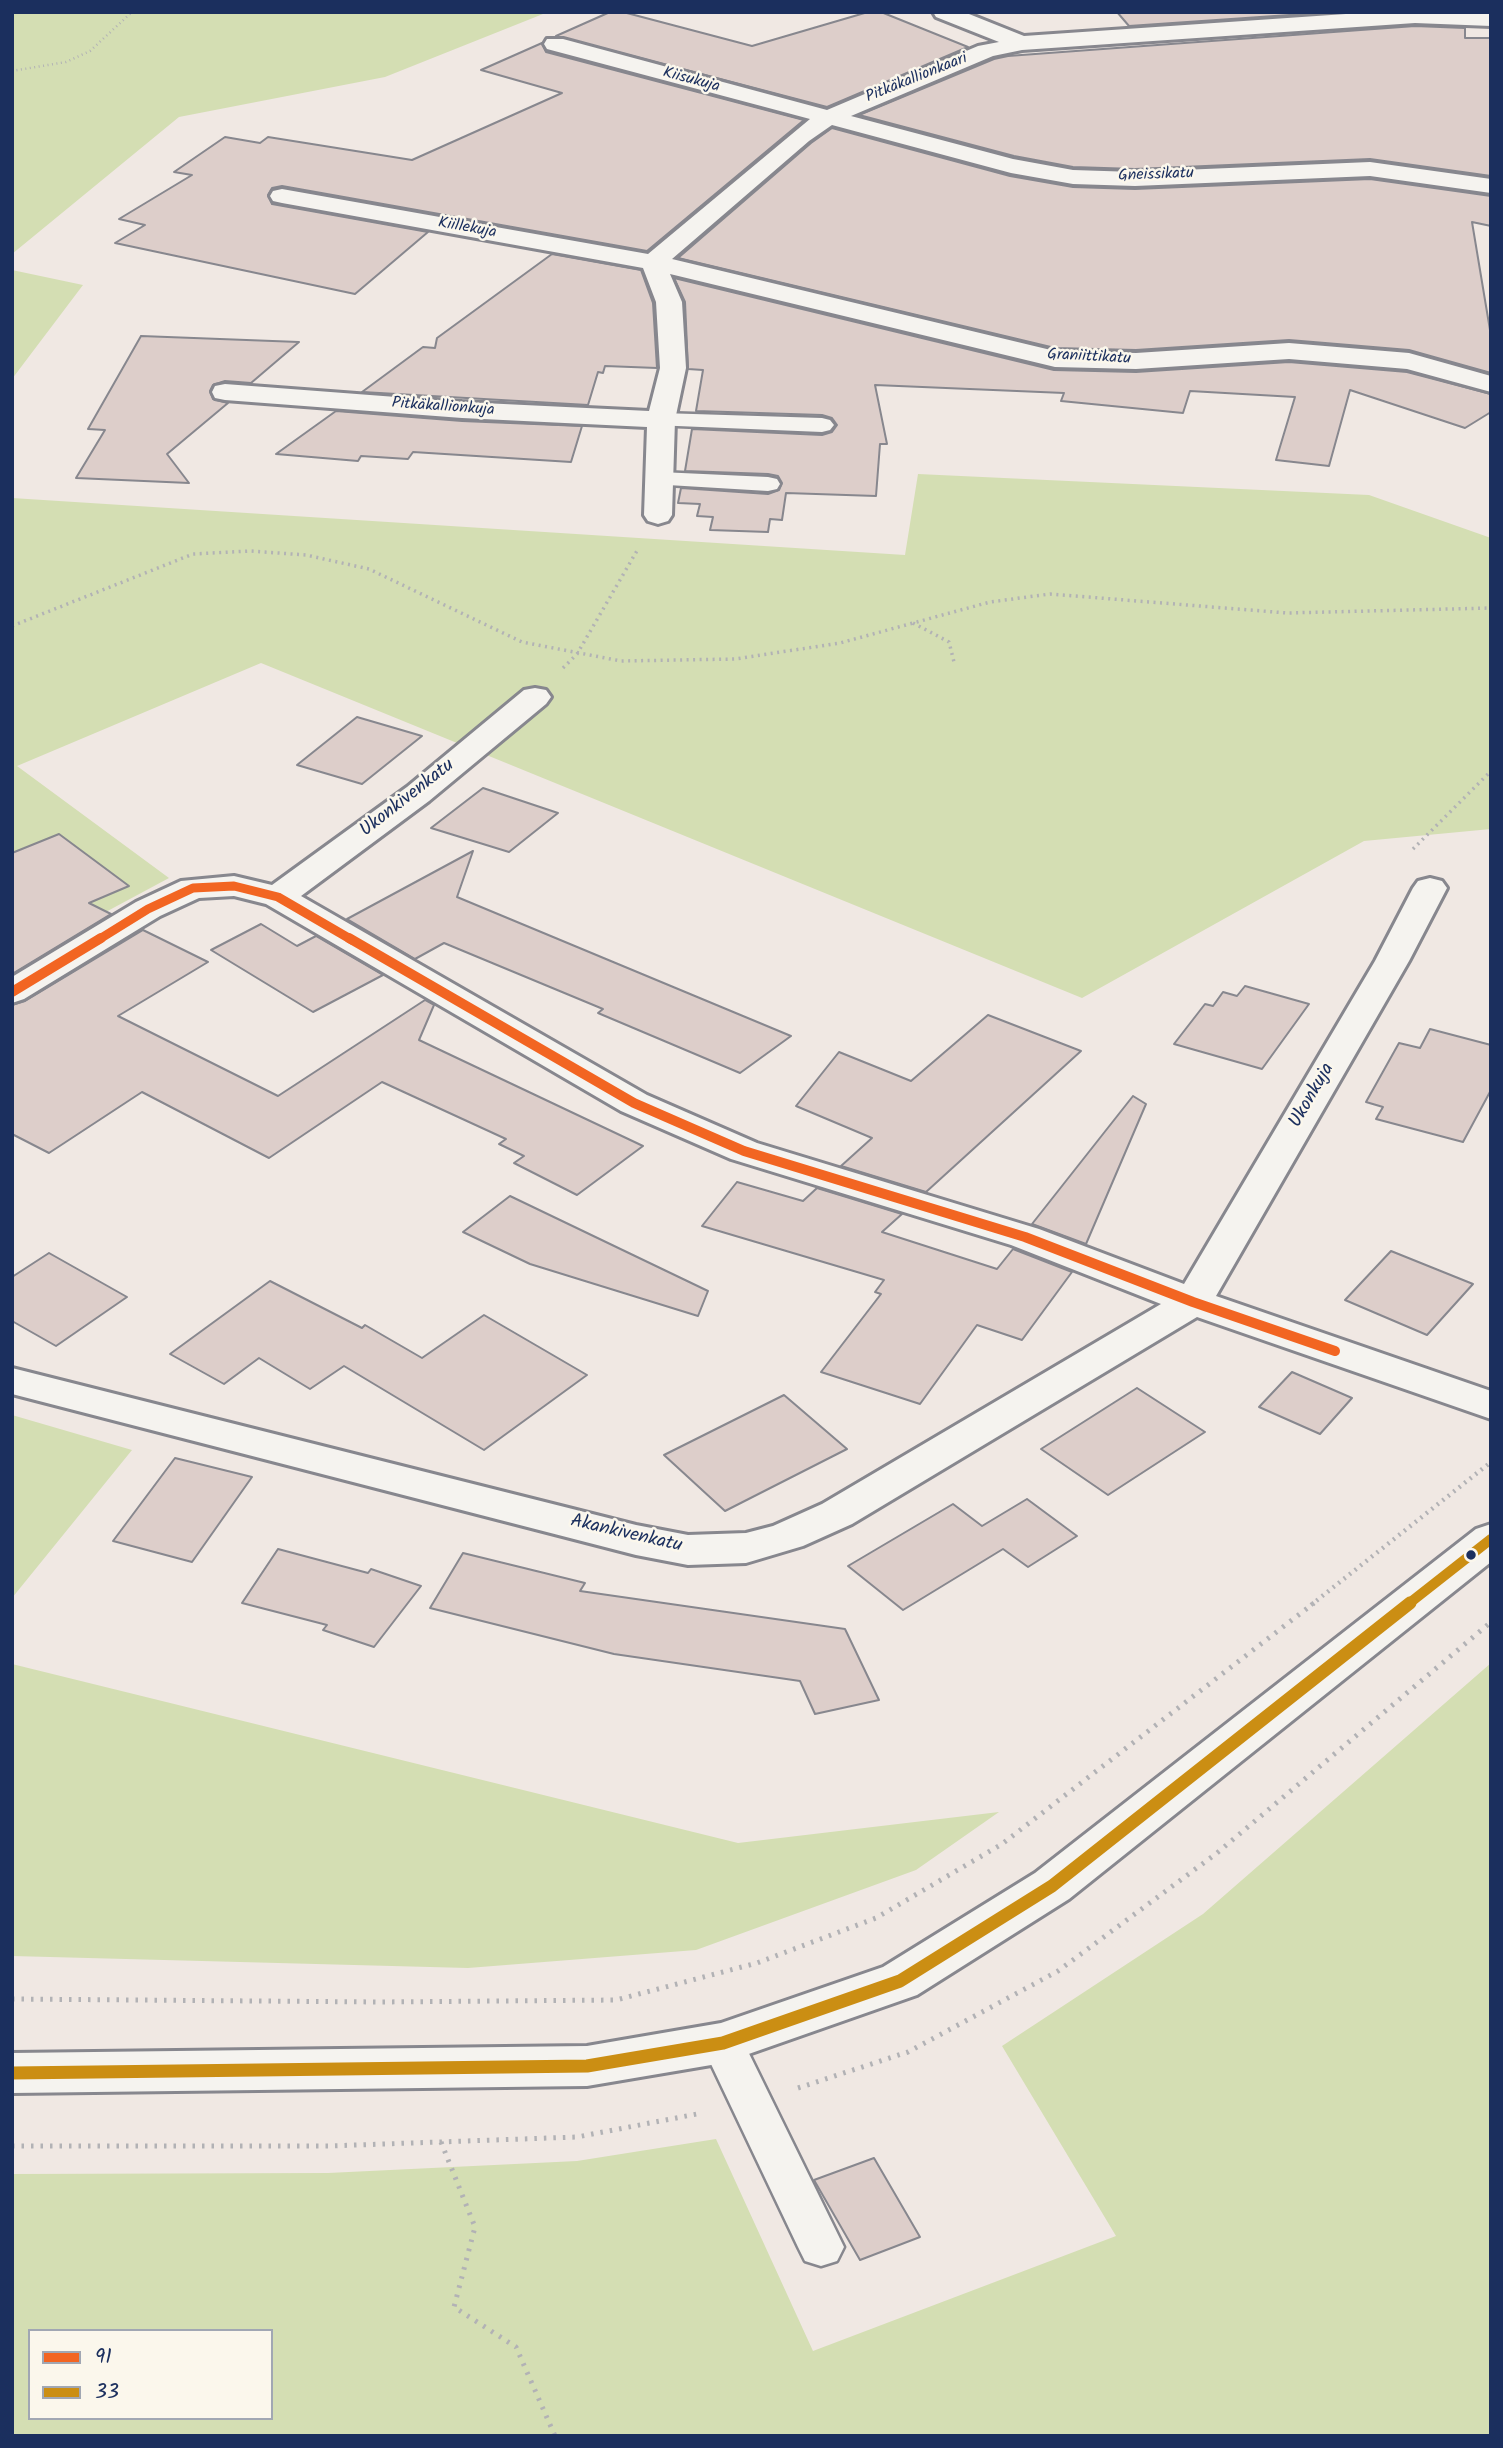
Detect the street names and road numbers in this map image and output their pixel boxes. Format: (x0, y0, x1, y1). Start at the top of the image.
street label: Pitkäkallionkaari (863, 50, 971, 108)
street label: Kiisukuja (660, 64, 722, 98)
street label: Gneissikatu (1118, 165, 1194, 187)
street label: Kiillekuja (436, 214, 498, 244)
street label: Graniittikatu (1047, 346, 1131, 370)
street label: Pitkäkallionkuja (391, 395, 495, 421)
street label: Ukonkivenkatu (356, 755, 460, 843)
street label: Ukonkuja (1285, 1060, 1341, 1132)
street label: Akankivenkatu (568, 1511, 684, 1559)

